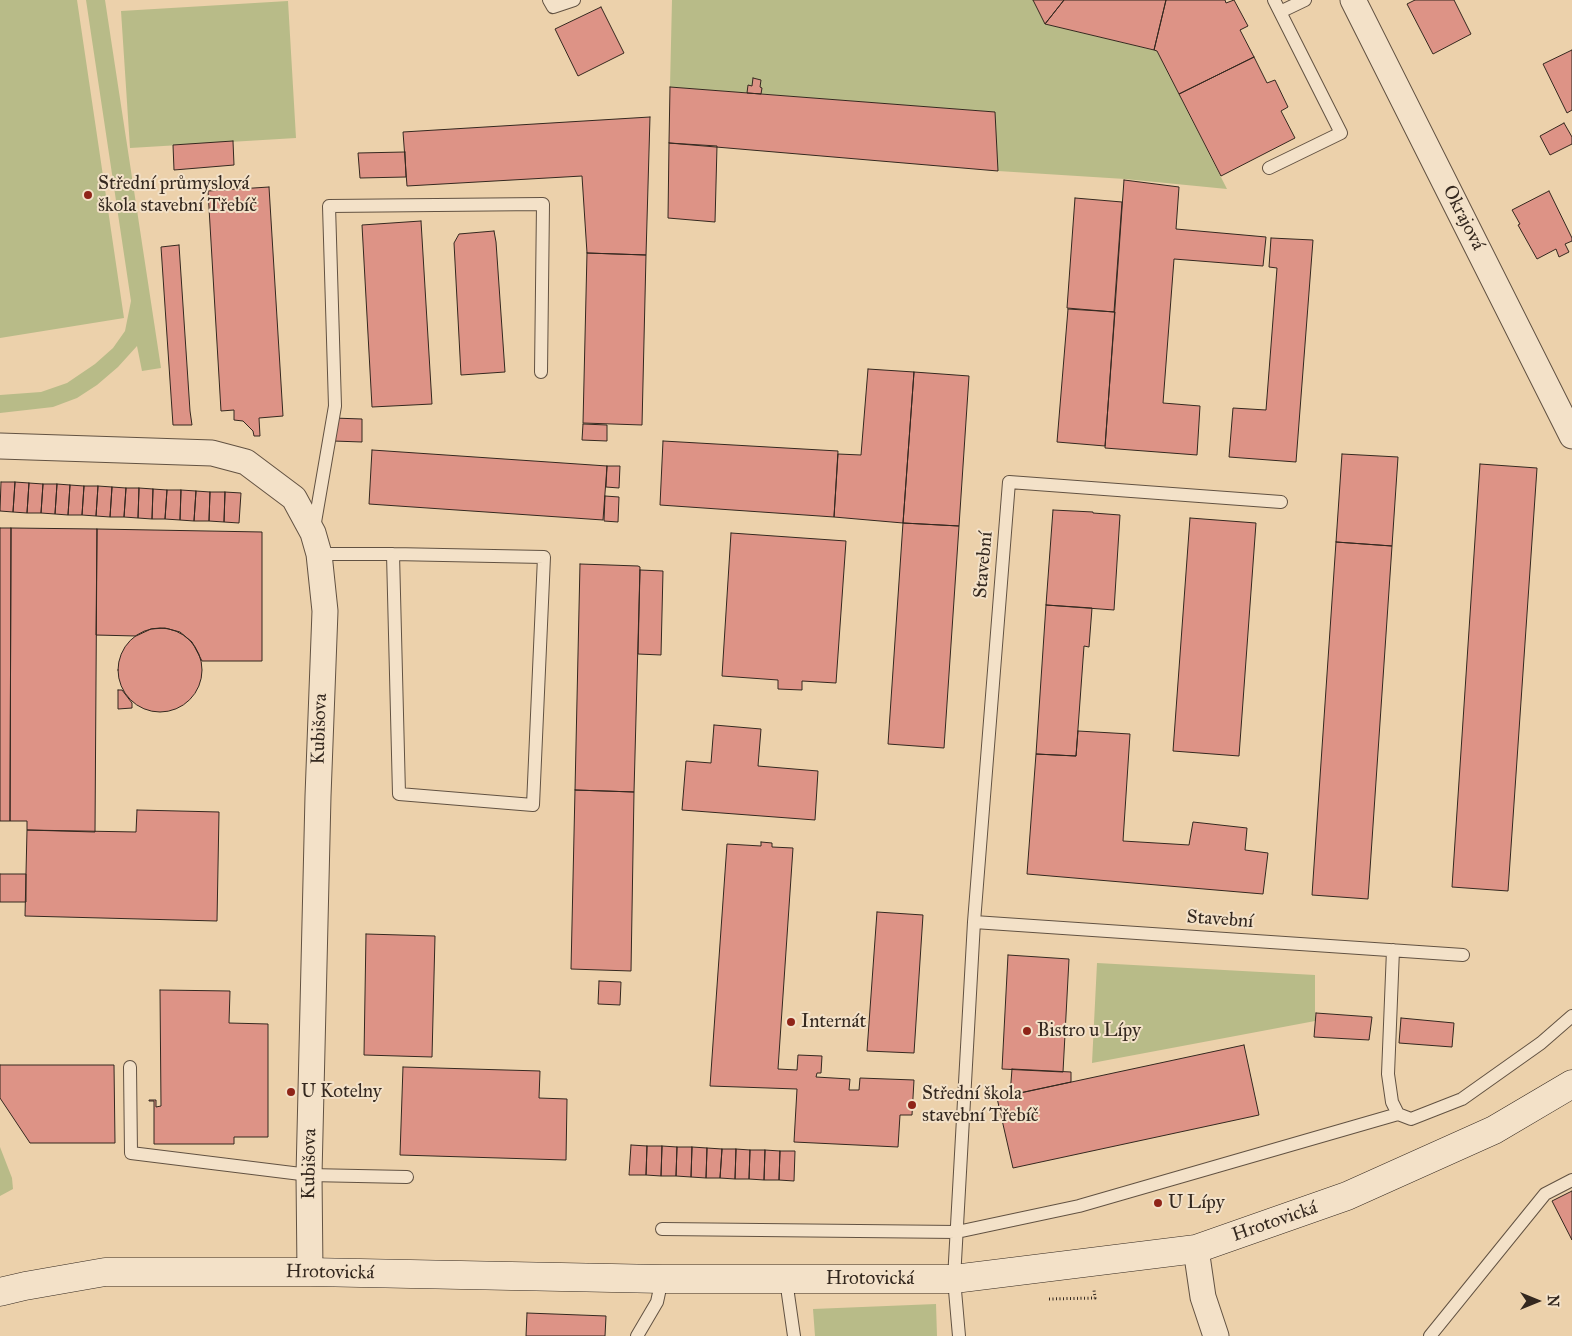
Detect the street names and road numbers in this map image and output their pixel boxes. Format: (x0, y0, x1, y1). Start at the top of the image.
street label: Okrajová (1437, 182, 1489, 254)
street label: Stavební (970, 531, 998, 599)
street label: Kubišova (307, 693, 333, 765)
street label: Stavební (1186, 906, 1254, 934)
street label: Kubišova (298, 1128, 322, 1200)
street label: Hrotovická (1229, 1197, 1321, 1247)
street label: Hrotovická (285, 1261, 375, 1285)
street label: Hrotovická (826, 1268, 914, 1290)

